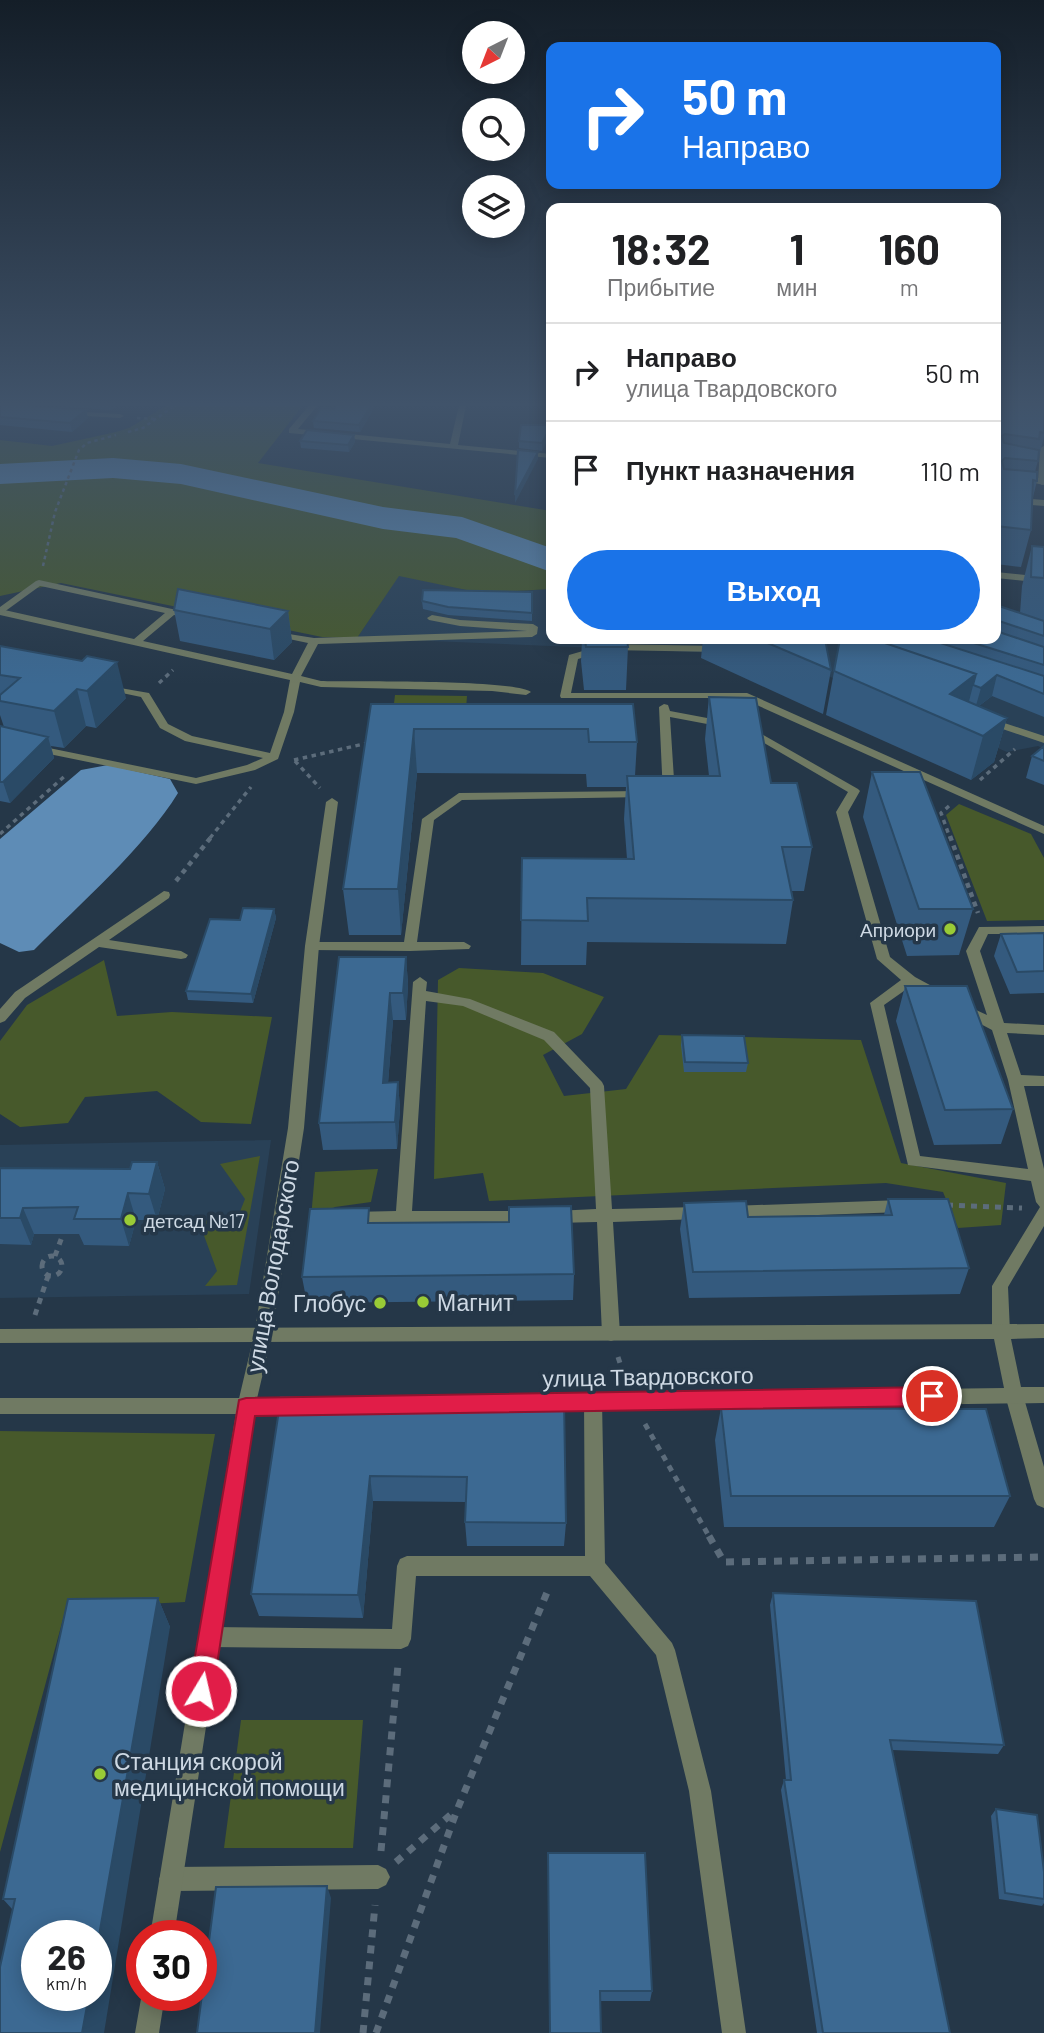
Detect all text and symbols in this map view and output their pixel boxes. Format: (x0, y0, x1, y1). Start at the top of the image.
north arrow (462, 21, 525, 84)
map controls (462, 21, 525, 238)
text: 50 m (682, 66, 787, 125)
icon: right (567, 70, 658, 161)
button: search (462, 98, 525, 161)
text: Направо (682, 126, 810, 164)
button: layers (462, 175, 525, 238)
text: 18:32 (612, 223, 711, 273)
text: 1 (789, 223, 804, 273)
text: 160 (879, 223, 940, 273)
text: Прибытие (607, 273, 715, 301)
text: мин (776, 273, 818, 301)
text: m (900, 273, 919, 301)
text: Направо (626, 341, 737, 372)
icon: right (567, 353, 605, 391)
text: 50 m (925, 357, 980, 388)
text: улица Твардовского (626, 374, 837, 402)
icon: arrive (567, 451, 605, 489)
text: Пункт назначения (626, 454, 855, 485)
text: 110 m (920, 455, 980, 486)
button: Выход (567, 550, 980, 630)
place label: Априори (860, 918, 936, 941)
marker: Априори (942, 921, 958, 937)
street label: улица Володарского (239, 1157, 305, 1375)
place label: детсад №17 (144, 1209, 244, 1232)
marker: детсад №17 (122, 1212, 138, 1228)
place label: Магнит (437, 1288, 514, 1316)
place label: Глобус (293, 1289, 366, 1317)
marker: Магнит (415, 1294, 431, 1310)
marker: Глобус (372, 1295, 388, 1311)
street label: улица Твардовского (542, 1360, 754, 1392)
pin (902, 1366, 962, 1426)
icon: arrive (913, 1377, 951, 1415)
position arrow (164, 1654, 238, 1728)
place label: Станция скорой медицинской помощи (114, 1747, 345, 1801)
marker: Станция скорой медицинской помощи (92, 1766, 108, 1782)
speed limit sign: 30 (126, 1920, 217, 2011)
text: 26 (47, 1935, 86, 1977)
text: km/h (46, 1972, 87, 1994)

